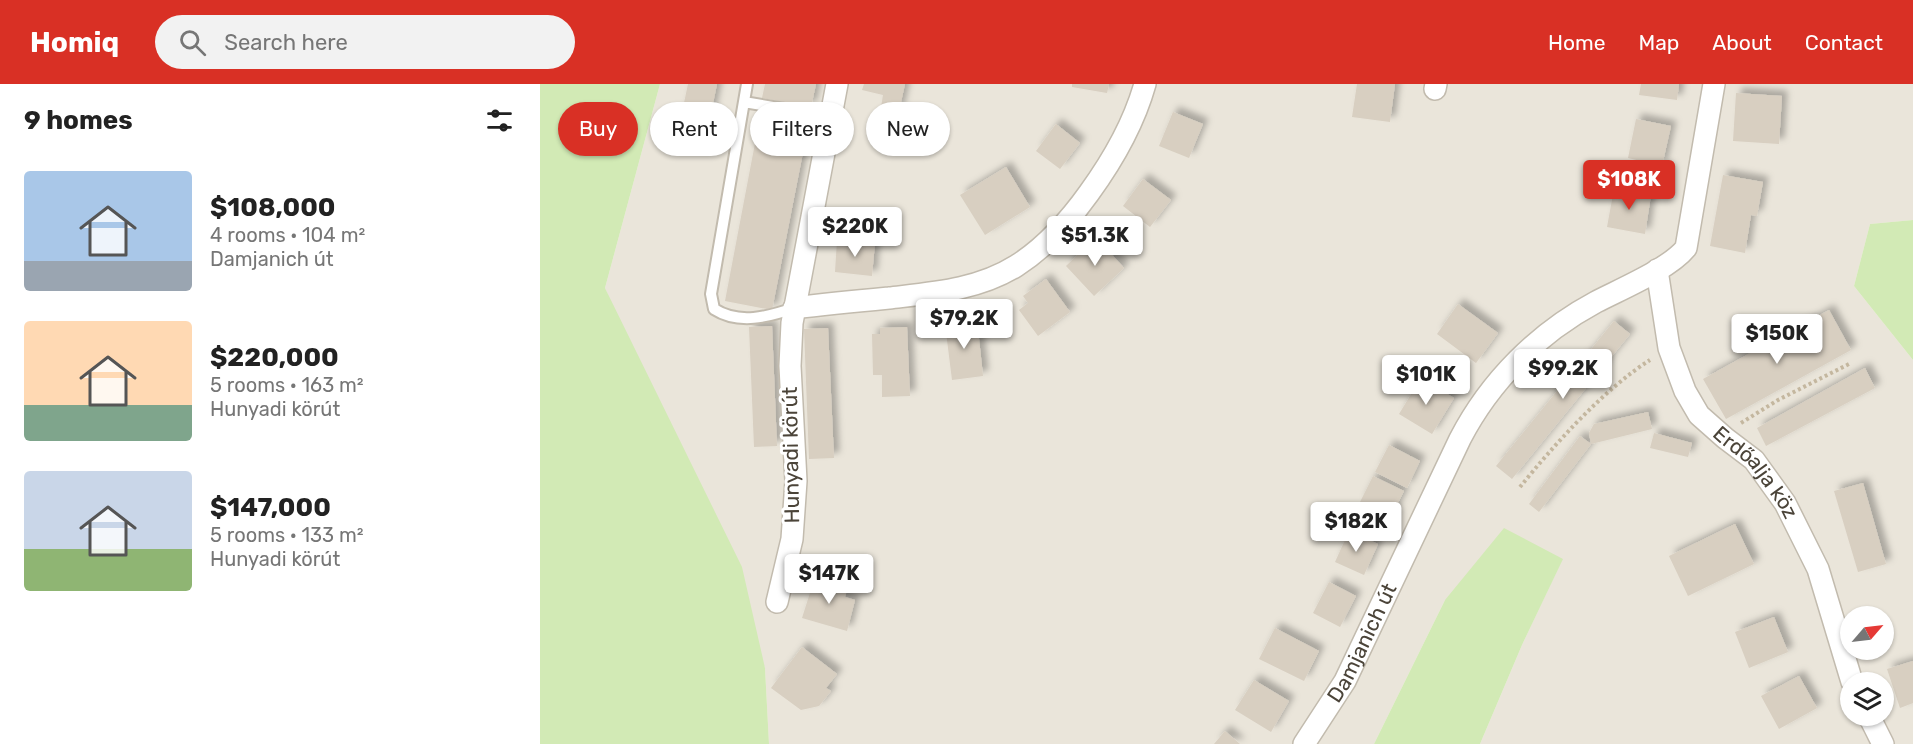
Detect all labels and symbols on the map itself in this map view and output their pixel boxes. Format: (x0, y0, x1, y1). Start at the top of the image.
pin: $108K (1587, 160, 1671, 211)
pin: $220K (813, 207, 897, 258)
pin: $51.3K (1046, 216, 1144, 267)
pin: $79.2K (915, 299, 1013, 350)
pin: $150K (1735, 314, 1819, 365)
pin: $99.2K (1514, 349, 1612, 400)
pin: $101K (1384, 355, 1468, 406)
street label: Hunyadi körút (777, 386, 804, 524)
street label: Erdőalja köz (1708, 421, 1804, 522)
pin: $182K (1314, 502, 1398, 553)
pin: $147K (787, 554, 871, 605)
street label: Damjanich út (1321, 579, 1402, 707)
north arrow (1840, 606, 1894, 660)

